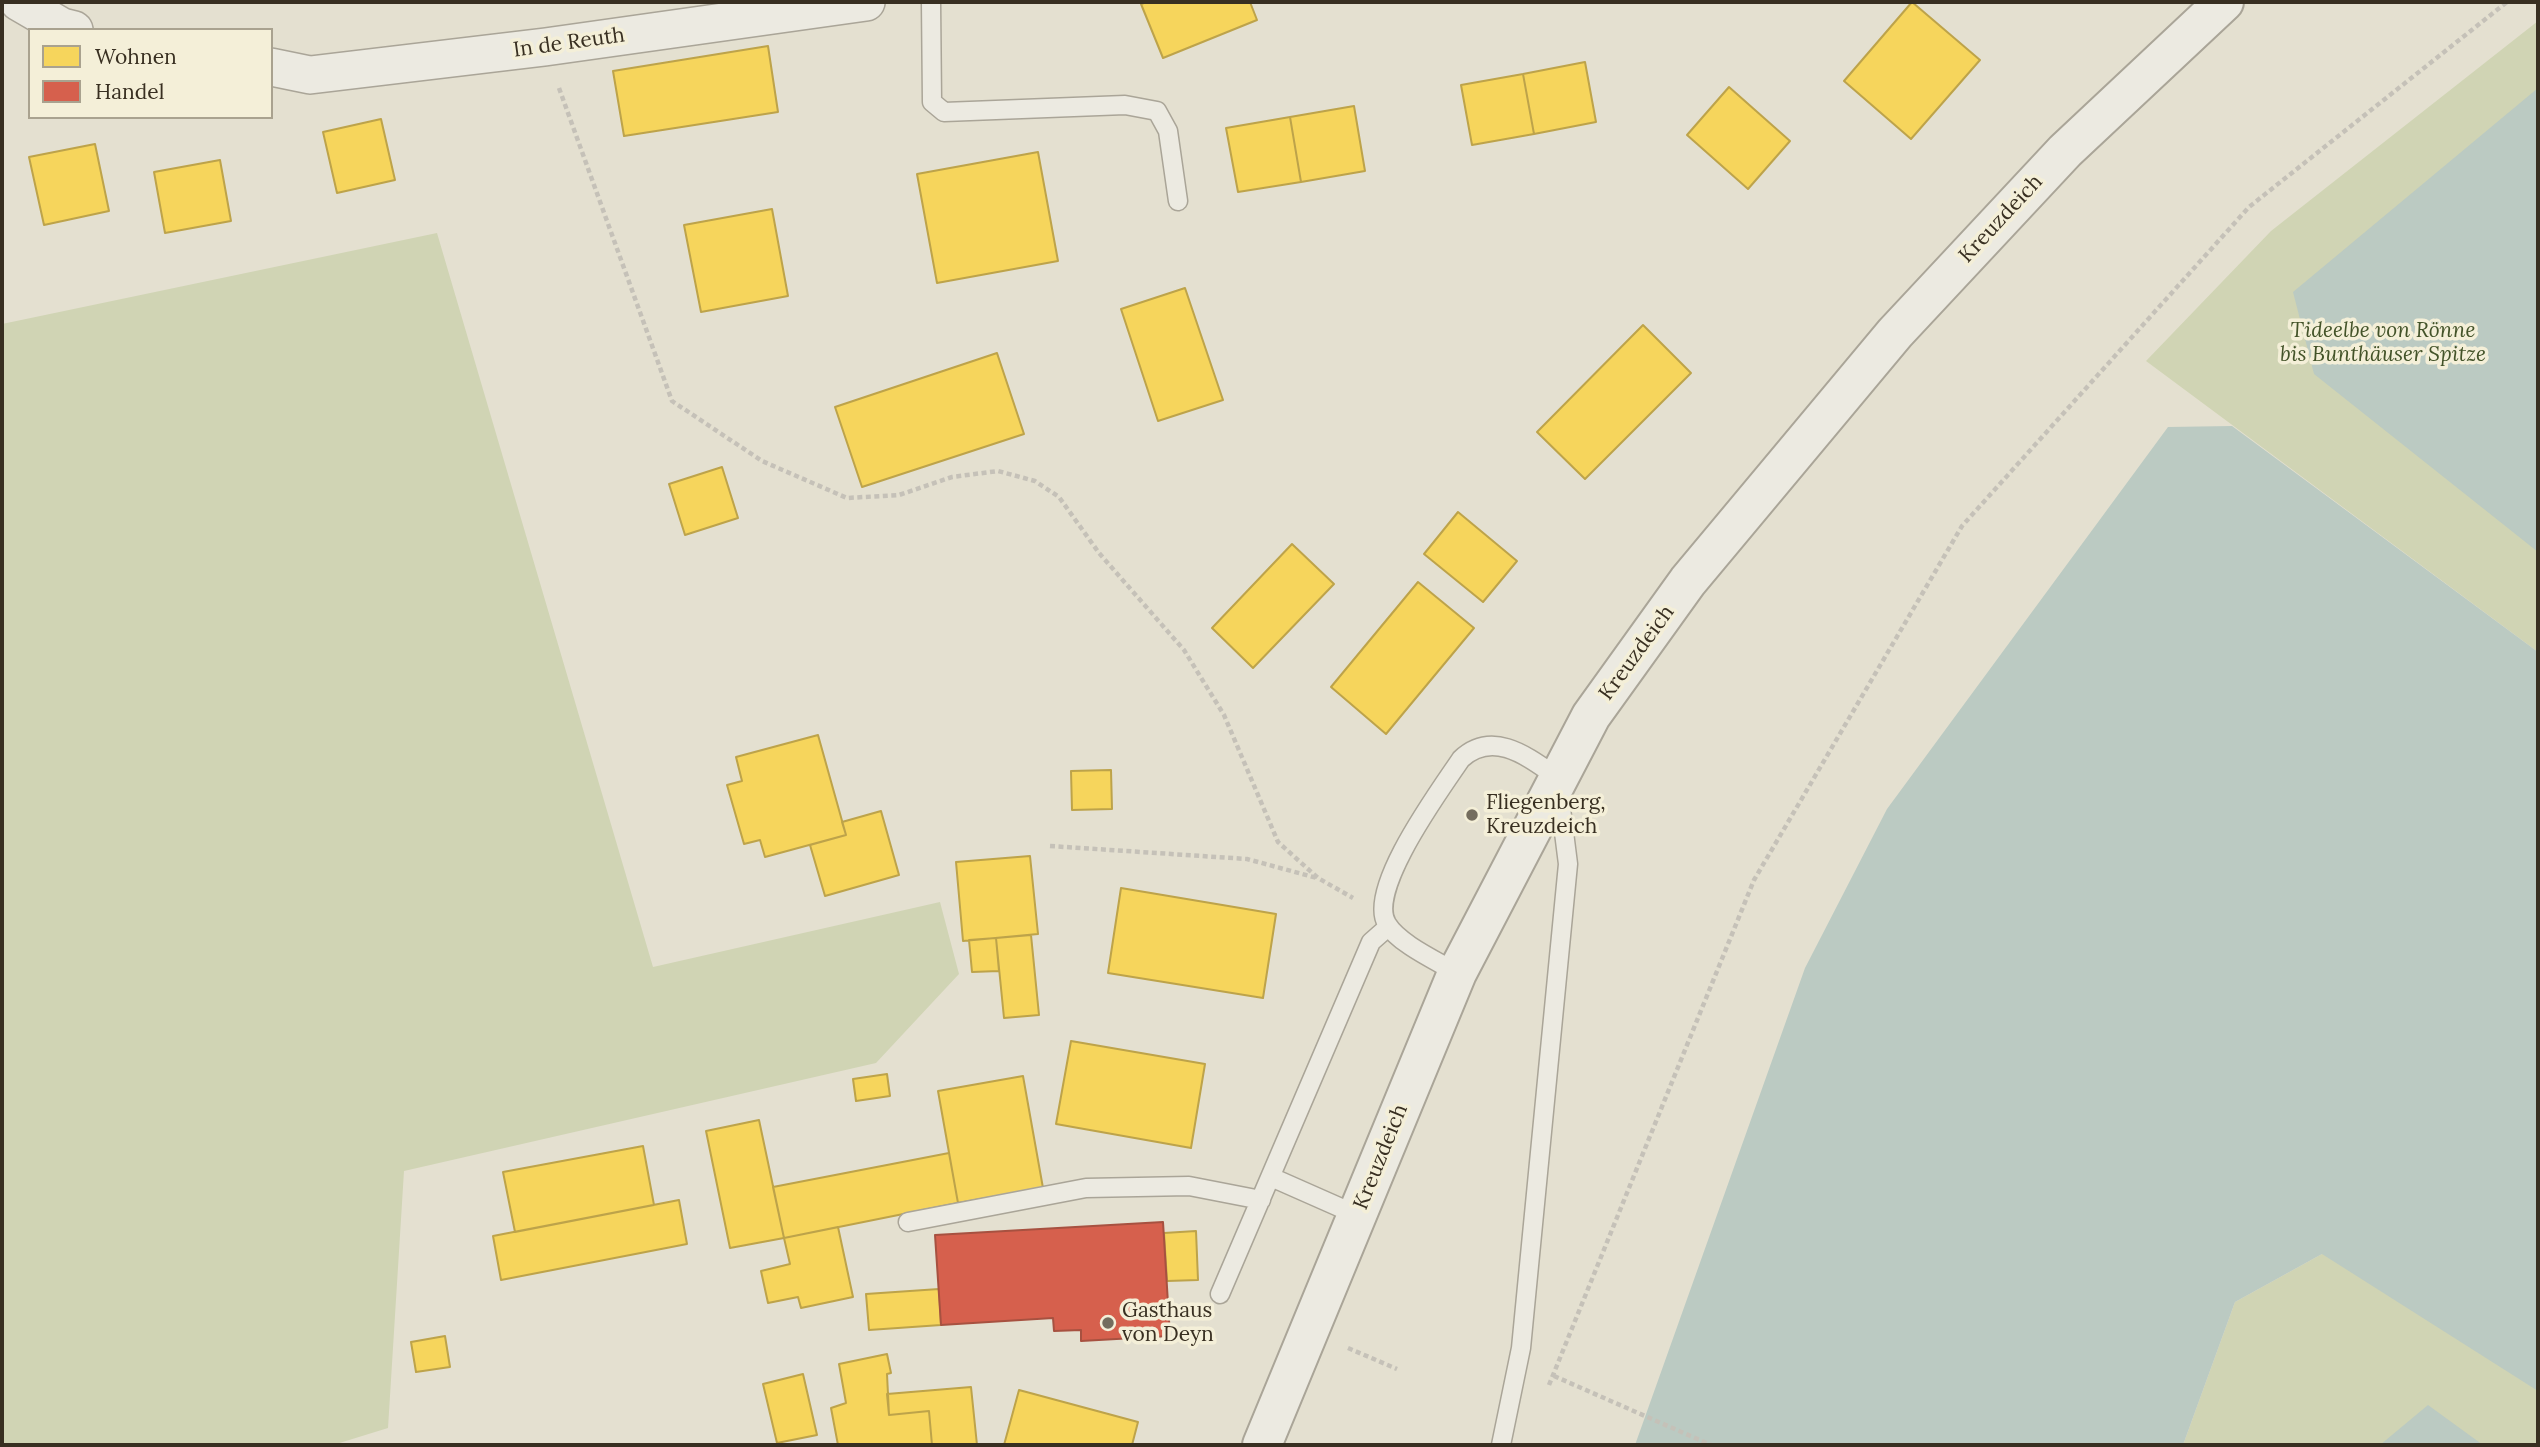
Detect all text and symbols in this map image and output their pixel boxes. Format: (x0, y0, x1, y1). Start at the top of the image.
street label: In de Reuth (512, 23, 626, 63)
legend (28, 28, 273, 119)
text: Wohnen (95, 43, 177, 70)
text: Handel (95, 78, 164, 105)
street label: Kreuzdeich (1954, 170, 2048, 268)
park label: Tideelbe von Rönne bis Bunthäuser Spitze (2280, 318, 2486, 368)
street label: Kreuzdeich (1594, 601, 1680, 705)
place label: Fliegenberg, Kreuzdeich (1486, 790, 1606, 840)
marker: Fliegenberg, Kreuzdeich (1464, 807, 1480, 823)
street label: Kreuzdeich (1348, 1101, 1414, 1213)
place label: Gasthaus von Deyn (1122, 1298, 1214, 1348)
marker: Gasthaus von Deyn (1100, 1315, 1116, 1331)

